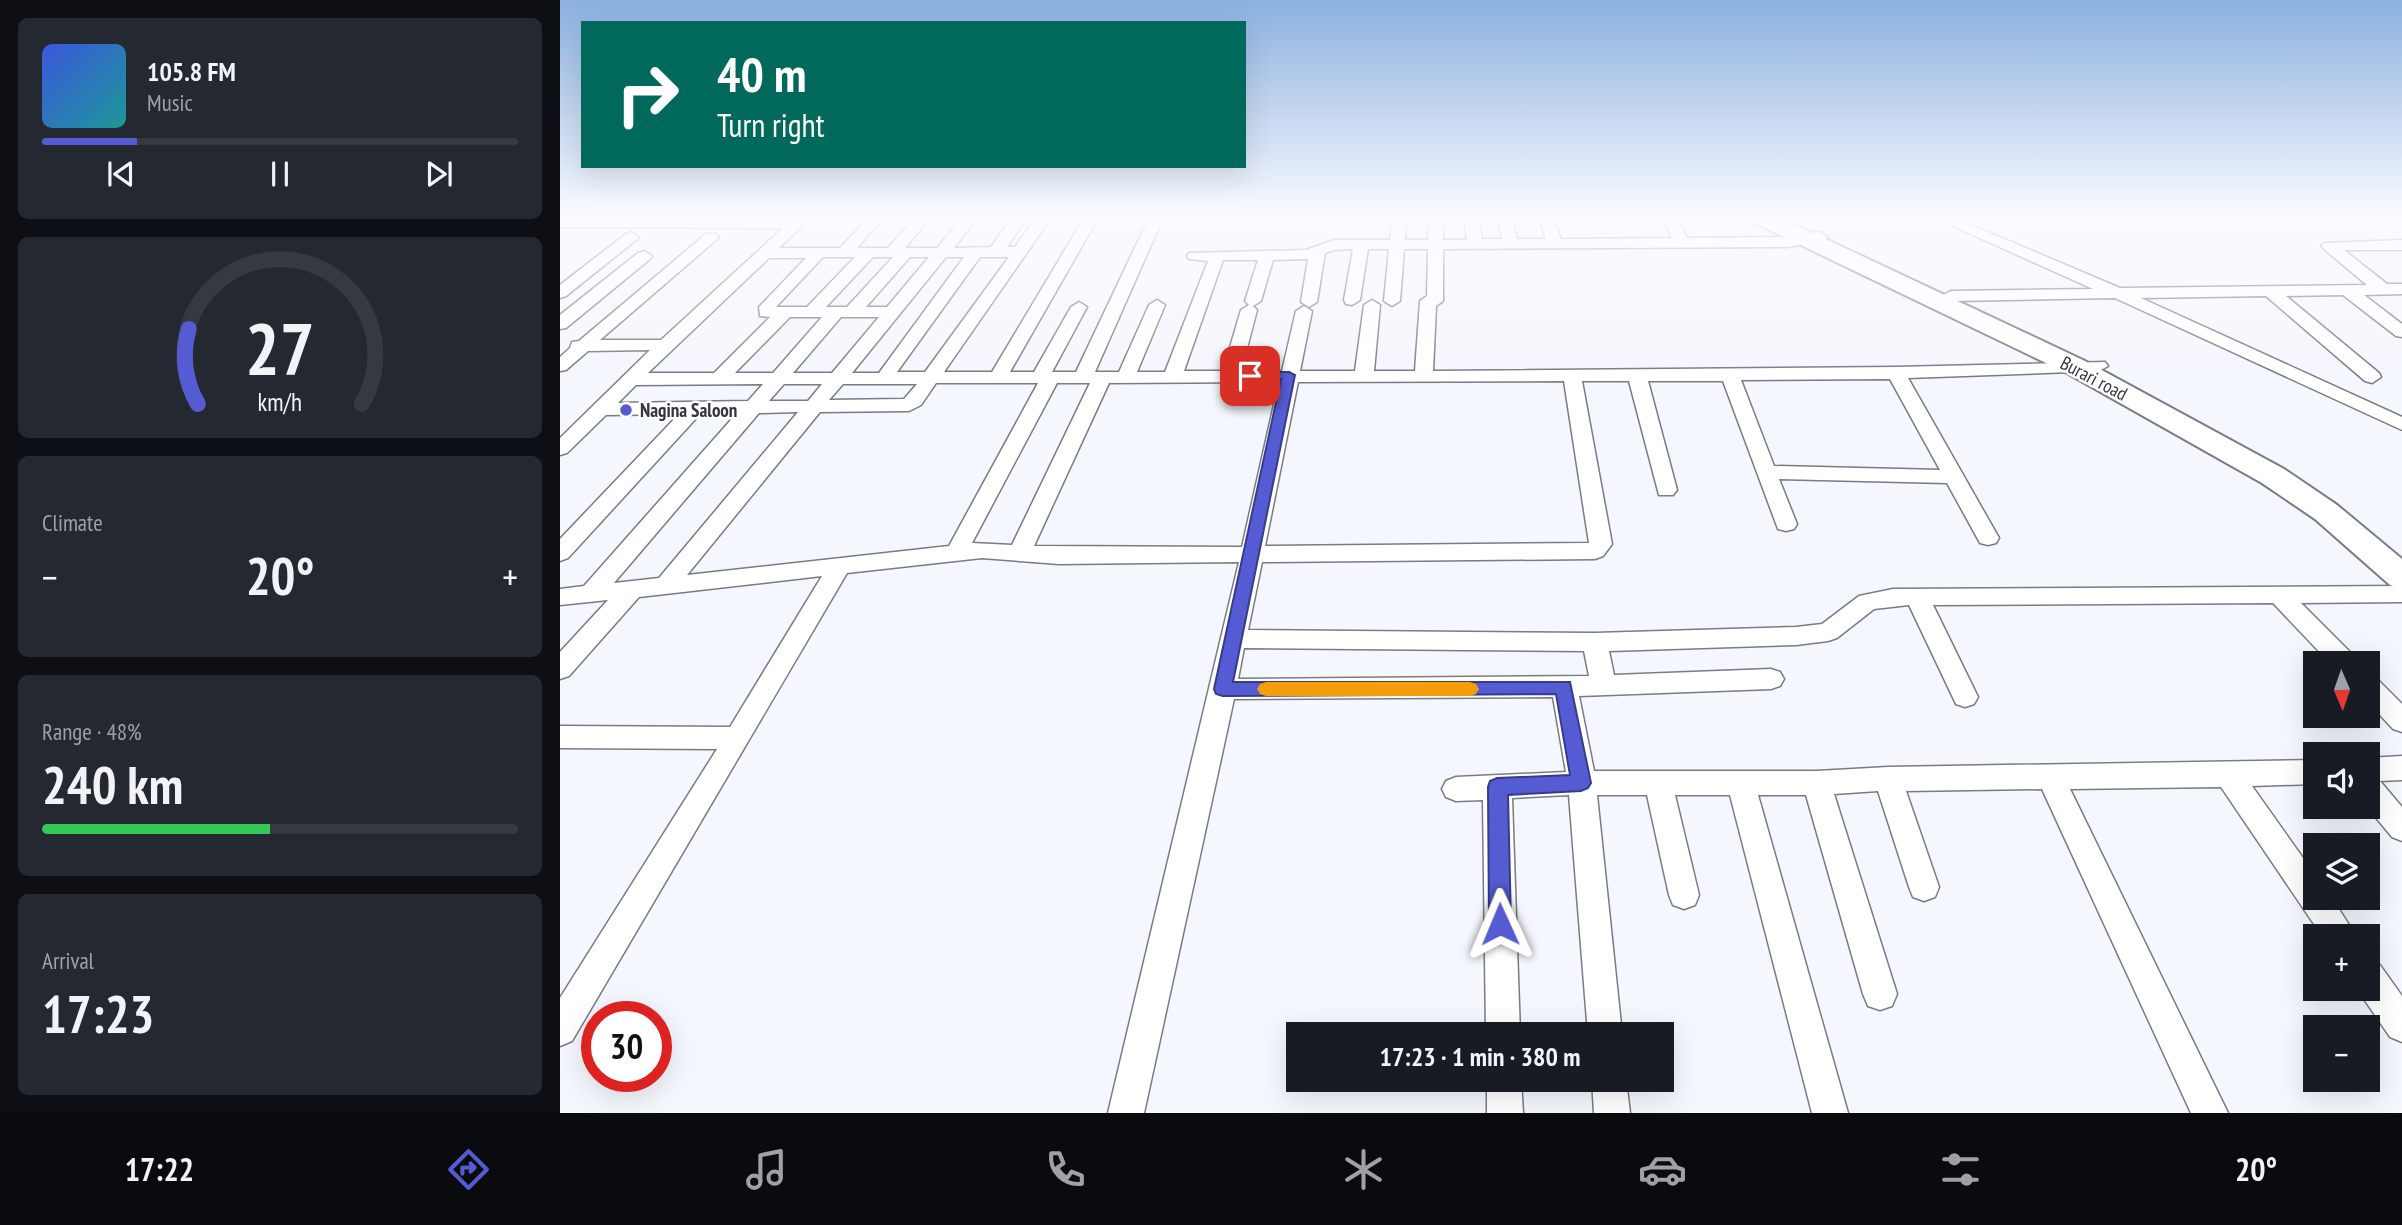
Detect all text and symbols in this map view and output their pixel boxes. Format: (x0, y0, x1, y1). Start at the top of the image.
text: 40 m (717, 42, 806, 106)
icon: right (602, 49, 693, 140)
text: 105.8 FM (147, 55, 236, 88)
text: Music (147, 88, 193, 117)
text: Turn right (717, 104, 825, 146)
icon: previous (102, 155, 140, 193)
icon: pause (261, 155, 299, 193)
icon: next (420, 155, 458, 193)
text: 27 (245, 300, 315, 394)
pin (1220, 346, 1280, 406)
street label: Burari road (2056, 350, 2132, 406)
icon: arrive (1231, 357, 1269, 395)
text: km/h (258, 385, 302, 417)
place label: Nagina Saloon (640, 398, 737, 422)
marker: Nagina Saloon (618, 402, 634, 418)
text: Climate (42, 508, 103, 537)
text: 20° (246, 542, 314, 609)
text: − (42, 552, 58, 601)
text: + (502, 552, 518, 601)
north arrow (2303, 651, 2380, 728)
map controls (2303, 651, 2380, 1092)
text: Range · 48% (42, 717, 142, 746)
button: sound (2303, 742, 2380, 819)
text: 240 km (42, 751, 183, 818)
button: layers (2303, 833, 2380, 910)
position arrow (1463, 887, 1537, 961)
button: + (2303, 924, 2380, 1001)
text: Arrival (42, 946, 94, 975)
text: 17:23 (42, 980, 154, 1047)
speed limit sign: 30 (581, 1001, 672, 1092)
button: − (2303, 1015, 2380, 1092)
text: 17:23 · 1 min · 380 m (1380, 1040, 1580, 1073)
icon: directions (444, 1145, 493, 1194)
icon: music (742, 1145, 791, 1194)
icon: phone (1041, 1145, 1090, 1194)
icon: climate (1339, 1145, 1388, 1194)
icon: car (1638, 1145, 1687, 1194)
icon: filters (1936, 1145, 1985, 1194)
text: 17:22 (125, 1148, 194, 1190)
text: 20° (2235, 1148, 2277, 1190)

